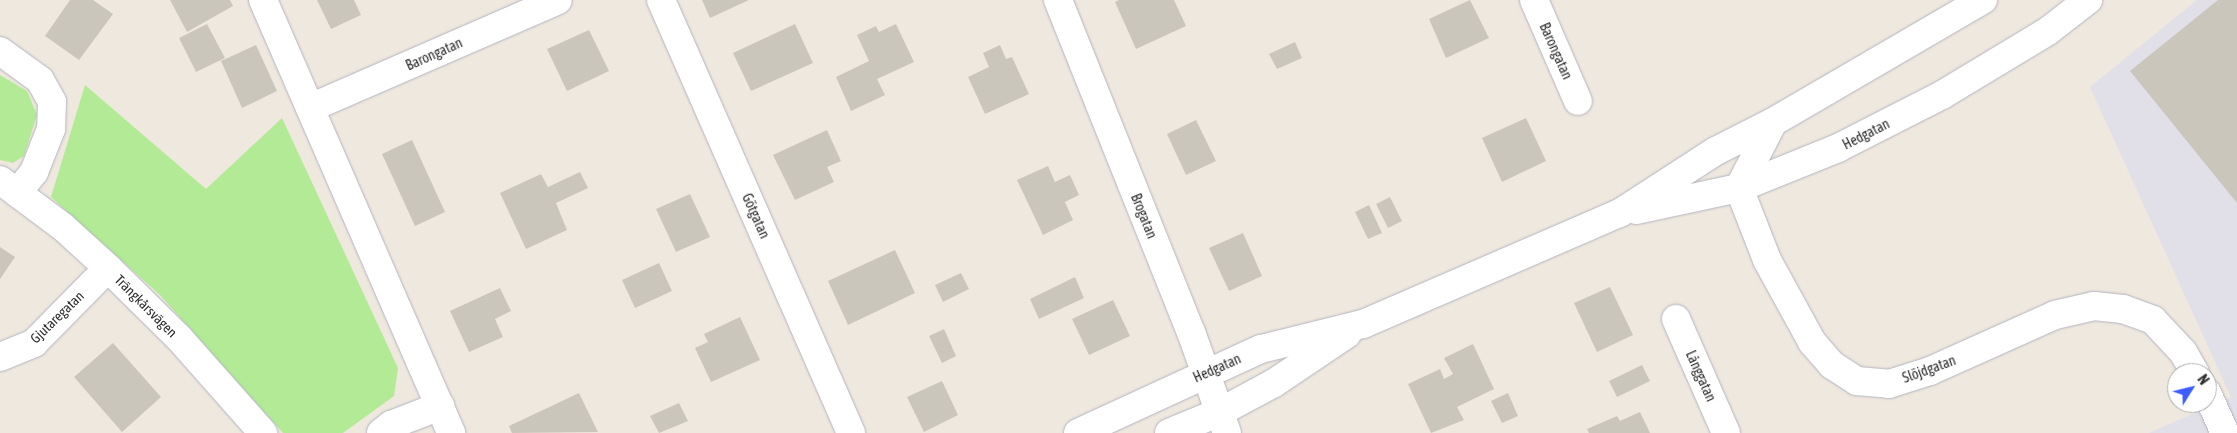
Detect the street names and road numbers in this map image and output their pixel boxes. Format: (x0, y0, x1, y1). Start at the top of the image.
street label: Barongatan (1536, 20, 1576, 82)
street label: Barongatan (403, 34, 465, 74)
street label: Hedgatan (1840, 115, 1892, 153)
street label: Götgatan (739, 191, 773, 241)
street label: Brogatan (1127, 191, 1161, 241)
street label: Trängkårsvägen (111, 271, 181, 341)
street label: Gjutaregatan (27, 287, 87, 347)
street label: Långgatan (1682, 348, 1720, 404)
street label: Hedgatan (1190, 350, 1244, 386)
street label: Slöjdgatan (1900, 352, 1958, 386)

